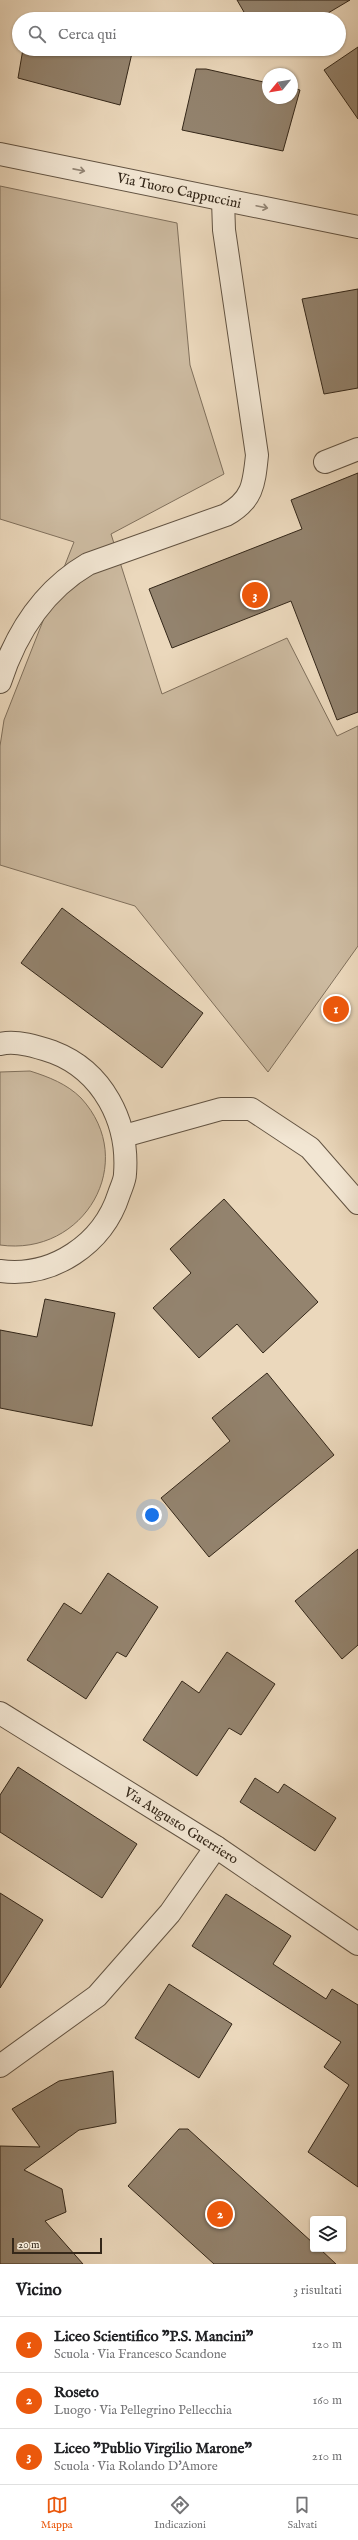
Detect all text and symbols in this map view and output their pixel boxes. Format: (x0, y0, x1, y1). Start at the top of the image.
search box (12, 12, 346, 56)
icon: search (26, 23, 48, 45)
text: Cerca qui (58, 25, 117, 44)
north arrow (262, 68, 298, 104)
one-way arrow (73, 167, 86, 175)
street label: Via Tuoro Cappuccini (114, 169, 243, 213)
one-way arrow (255, 204, 268, 212)
pin: 3 (242, 580, 268, 610)
pin: 1 (323, 994, 349, 1024)
your location (142, 1505, 162, 1525)
street label: Via Augusto Guerriero (120, 1783, 242, 1869)
pin: 2 (207, 2199, 233, 2229)
map controls (310, 2216, 346, 2252)
button: layers (310, 2216, 346, 2252)
scale bar (12, 2236, 102, 2255)
text: 20 m (18, 2238, 39, 2252)
text: Vicino (16, 2280, 62, 2301)
text: 3 risultati (293, 2282, 342, 2299)
text: Liceo Scientifico "P.S. Mancini" (54, 2327, 253, 2346)
text: 1 (27, 2336, 31, 2353)
text: 120 m (312, 2336, 342, 2353)
text: Scuola · Via Francesco Scandone (54, 2346, 227, 2363)
text: Roseto (54, 2383, 99, 2402)
text: 2 (26, 2392, 32, 2409)
text: 160 m (312, 2392, 342, 2409)
text: Luogo · Via Pellegrino Pellecchia (54, 2402, 232, 2419)
text: Liceo "Publio Virgilio Marone" (54, 2439, 252, 2458)
text: 3 (27, 2448, 31, 2465)
text: 210 m (312, 2448, 342, 2465)
text: Scuola · Via Rolando D'Amore (54, 2458, 218, 2475)
tab: Mappa (41, 2494, 73, 2532)
tab: Indicazioni (154, 2494, 206, 2532)
tab: Salvati (288, 2494, 317, 2532)

